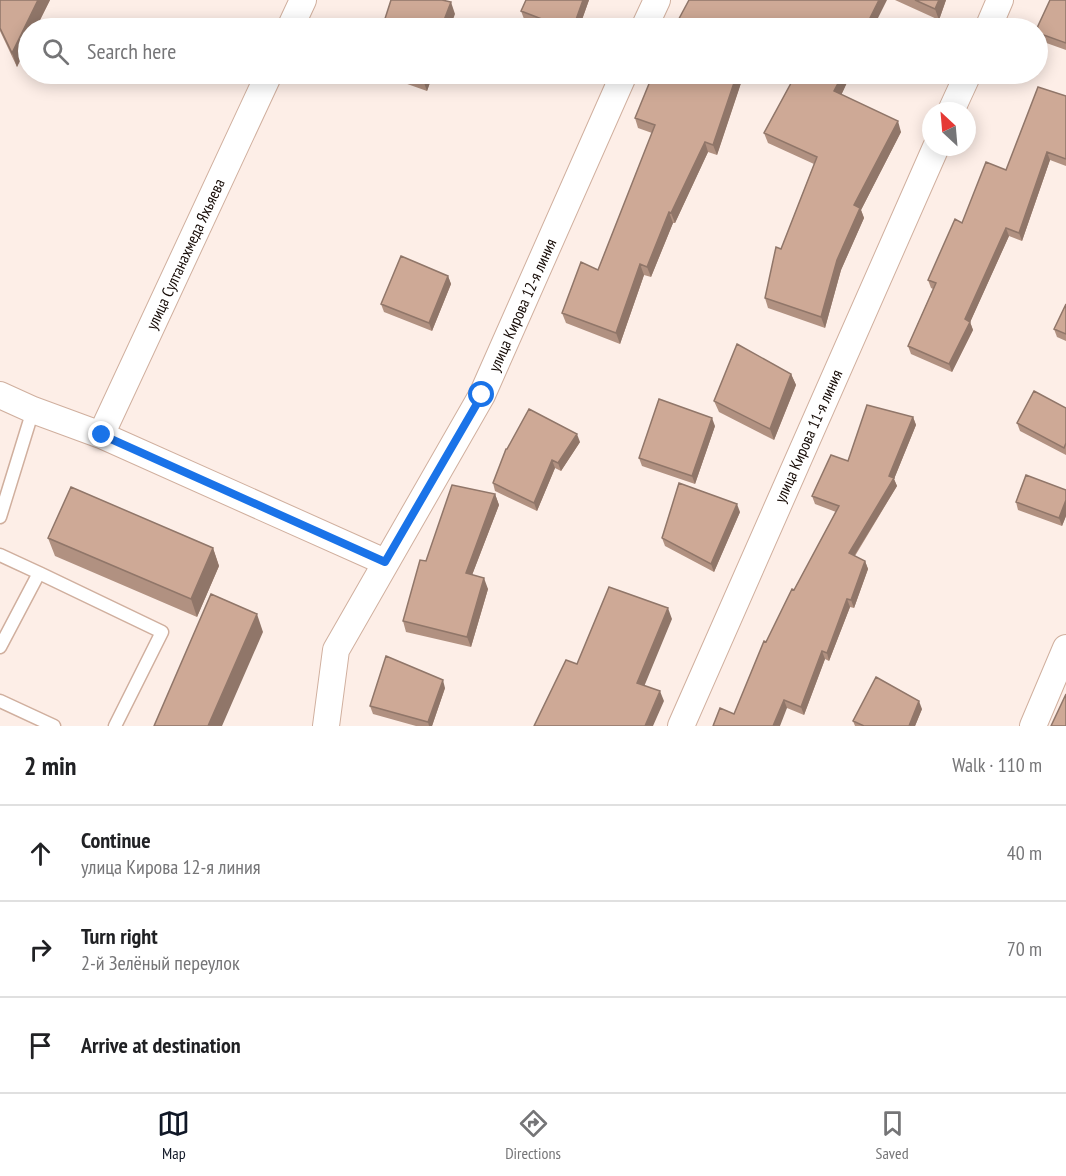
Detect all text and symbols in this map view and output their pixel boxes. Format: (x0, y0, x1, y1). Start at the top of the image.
search box (18, 18, 1048, 84)
icon: search (39, 35, 72, 68)
text: Search here (87, 37, 176, 65)
north arrow (922, 102, 976, 156)
street label: улица Султанахмеда Яхьяева (141, 175, 229, 333)
street label: улица Кирова 12-я линия (484, 235, 560, 375)
street label: улица Кирова 11-я линия (770, 366, 846, 506)
route start (468, 381, 494, 407)
route end (88, 421, 114, 447)
text: 2 min (24, 749, 77, 782)
text: Walk · 110 m (952, 752, 1042, 778)
text: Continue (81, 826, 151, 854)
icon: ahead (24, 837, 57, 870)
text: 40 m (1007, 840, 1042, 866)
text: улица Кирова 12-я линия (81, 854, 260, 880)
text: Turn right (81, 922, 158, 950)
icon: right (24, 933, 57, 966)
text: 70 m (1007, 936, 1042, 962)
text: 2-й Зелёный переулок (81, 950, 240, 976)
icon: arrive (24, 1029, 57, 1062)
text: Arrive at destination (81, 1031, 241, 1059)
tab: Map (157, 1107, 190, 1163)
tab: Directions (505, 1107, 561, 1163)
tab: Saved (876, 1107, 909, 1163)

